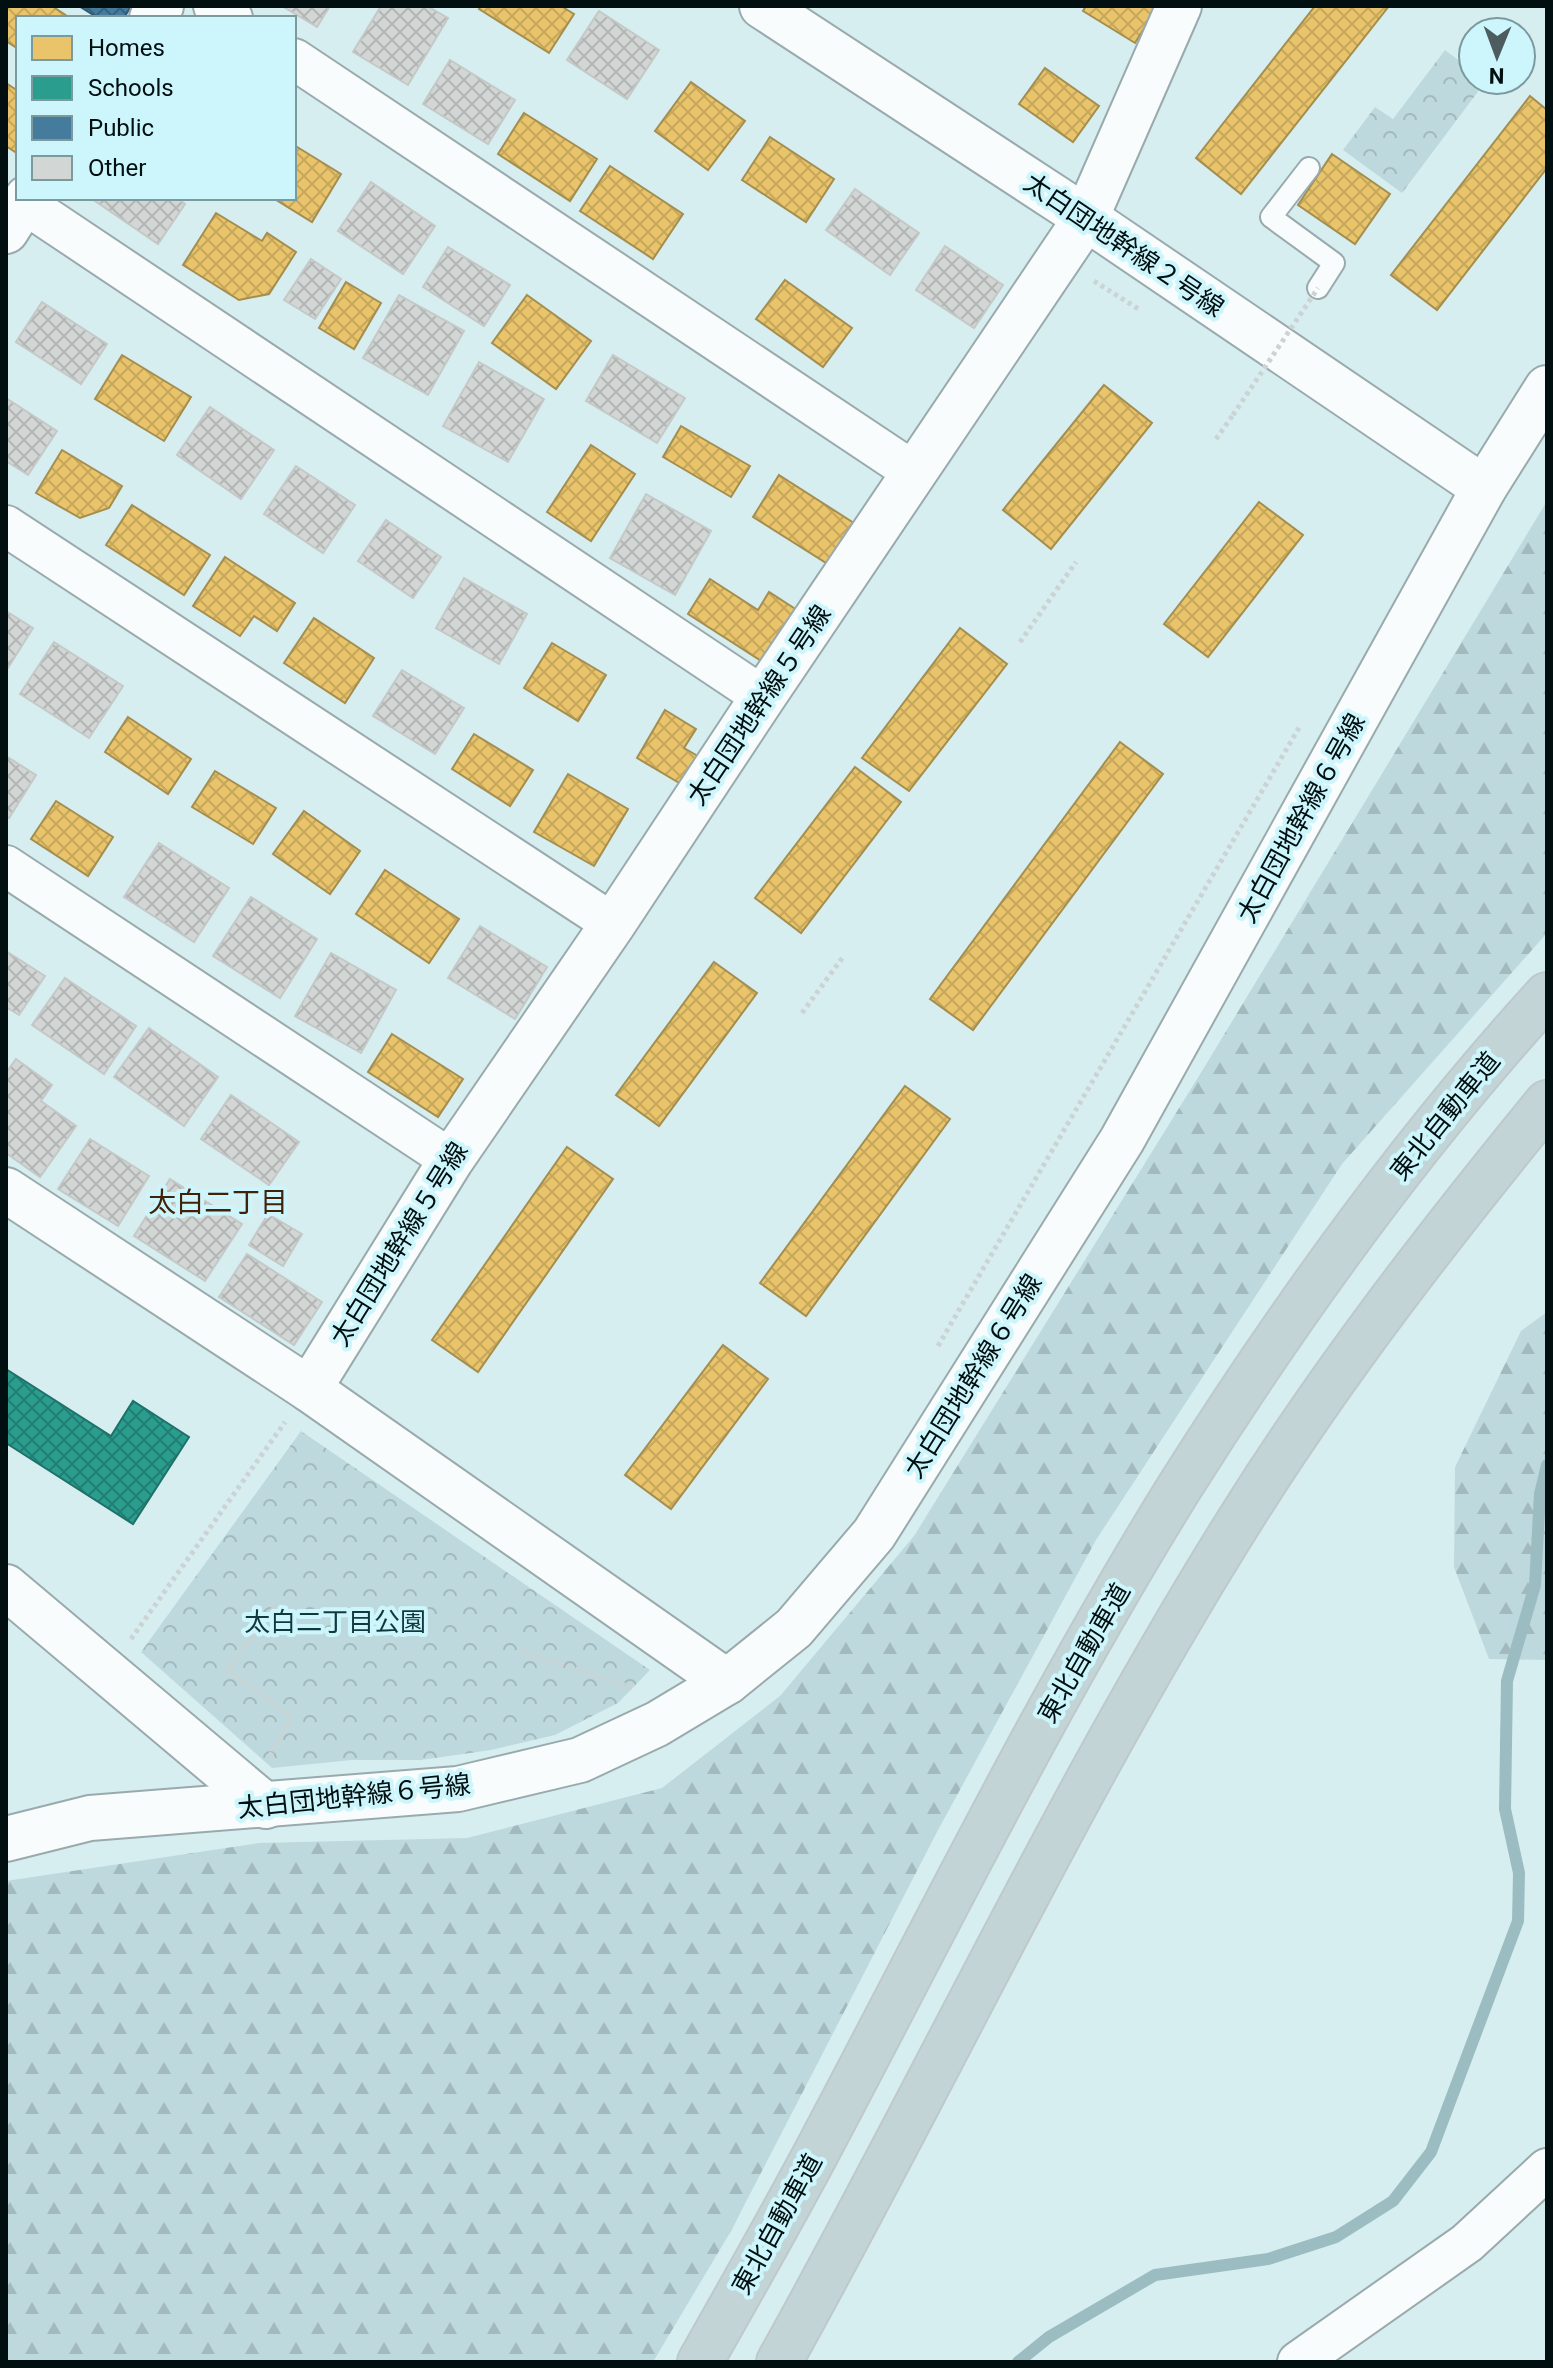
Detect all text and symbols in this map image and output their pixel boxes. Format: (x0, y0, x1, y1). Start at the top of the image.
legend (16, 16, 296, 200)
north arrow (1457, 16, 1537, 96)
text: Homes (88, 34, 165, 62)
text: N (1489, 63, 1505, 88)
text: Schools (88, 74, 174, 102)
text: Public (88, 114, 154, 142)
text: Other (88, 154, 146, 182)
street label: 太白団地幹線２号線 (1019, 167, 1229, 323)
street label: 太白団地幹線５号線 (681, 600, 837, 810)
street label: 太白団地幹線６号線 (1231, 708, 1371, 928)
street label: 東北自動車道 (1384, 1046, 1506, 1186)
street label: 太白団地幹線５号線 (324, 1137, 474, 1351)
district label: 太白二丁目 (148, 1186, 288, 1219)
street label: 太白団地幹線６号線 (898, 1269, 1048, 1483)
street label: 東北自動車道 (1032, 1578, 1136, 1728)
park label: 太白二丁目公園 (244, 1607, 426, 1637)
street label: 太白団地幹線６号線 (236, 1769, 472, 1823)
street label: 東北自動車道 (726, 2149, 828, 2299)

